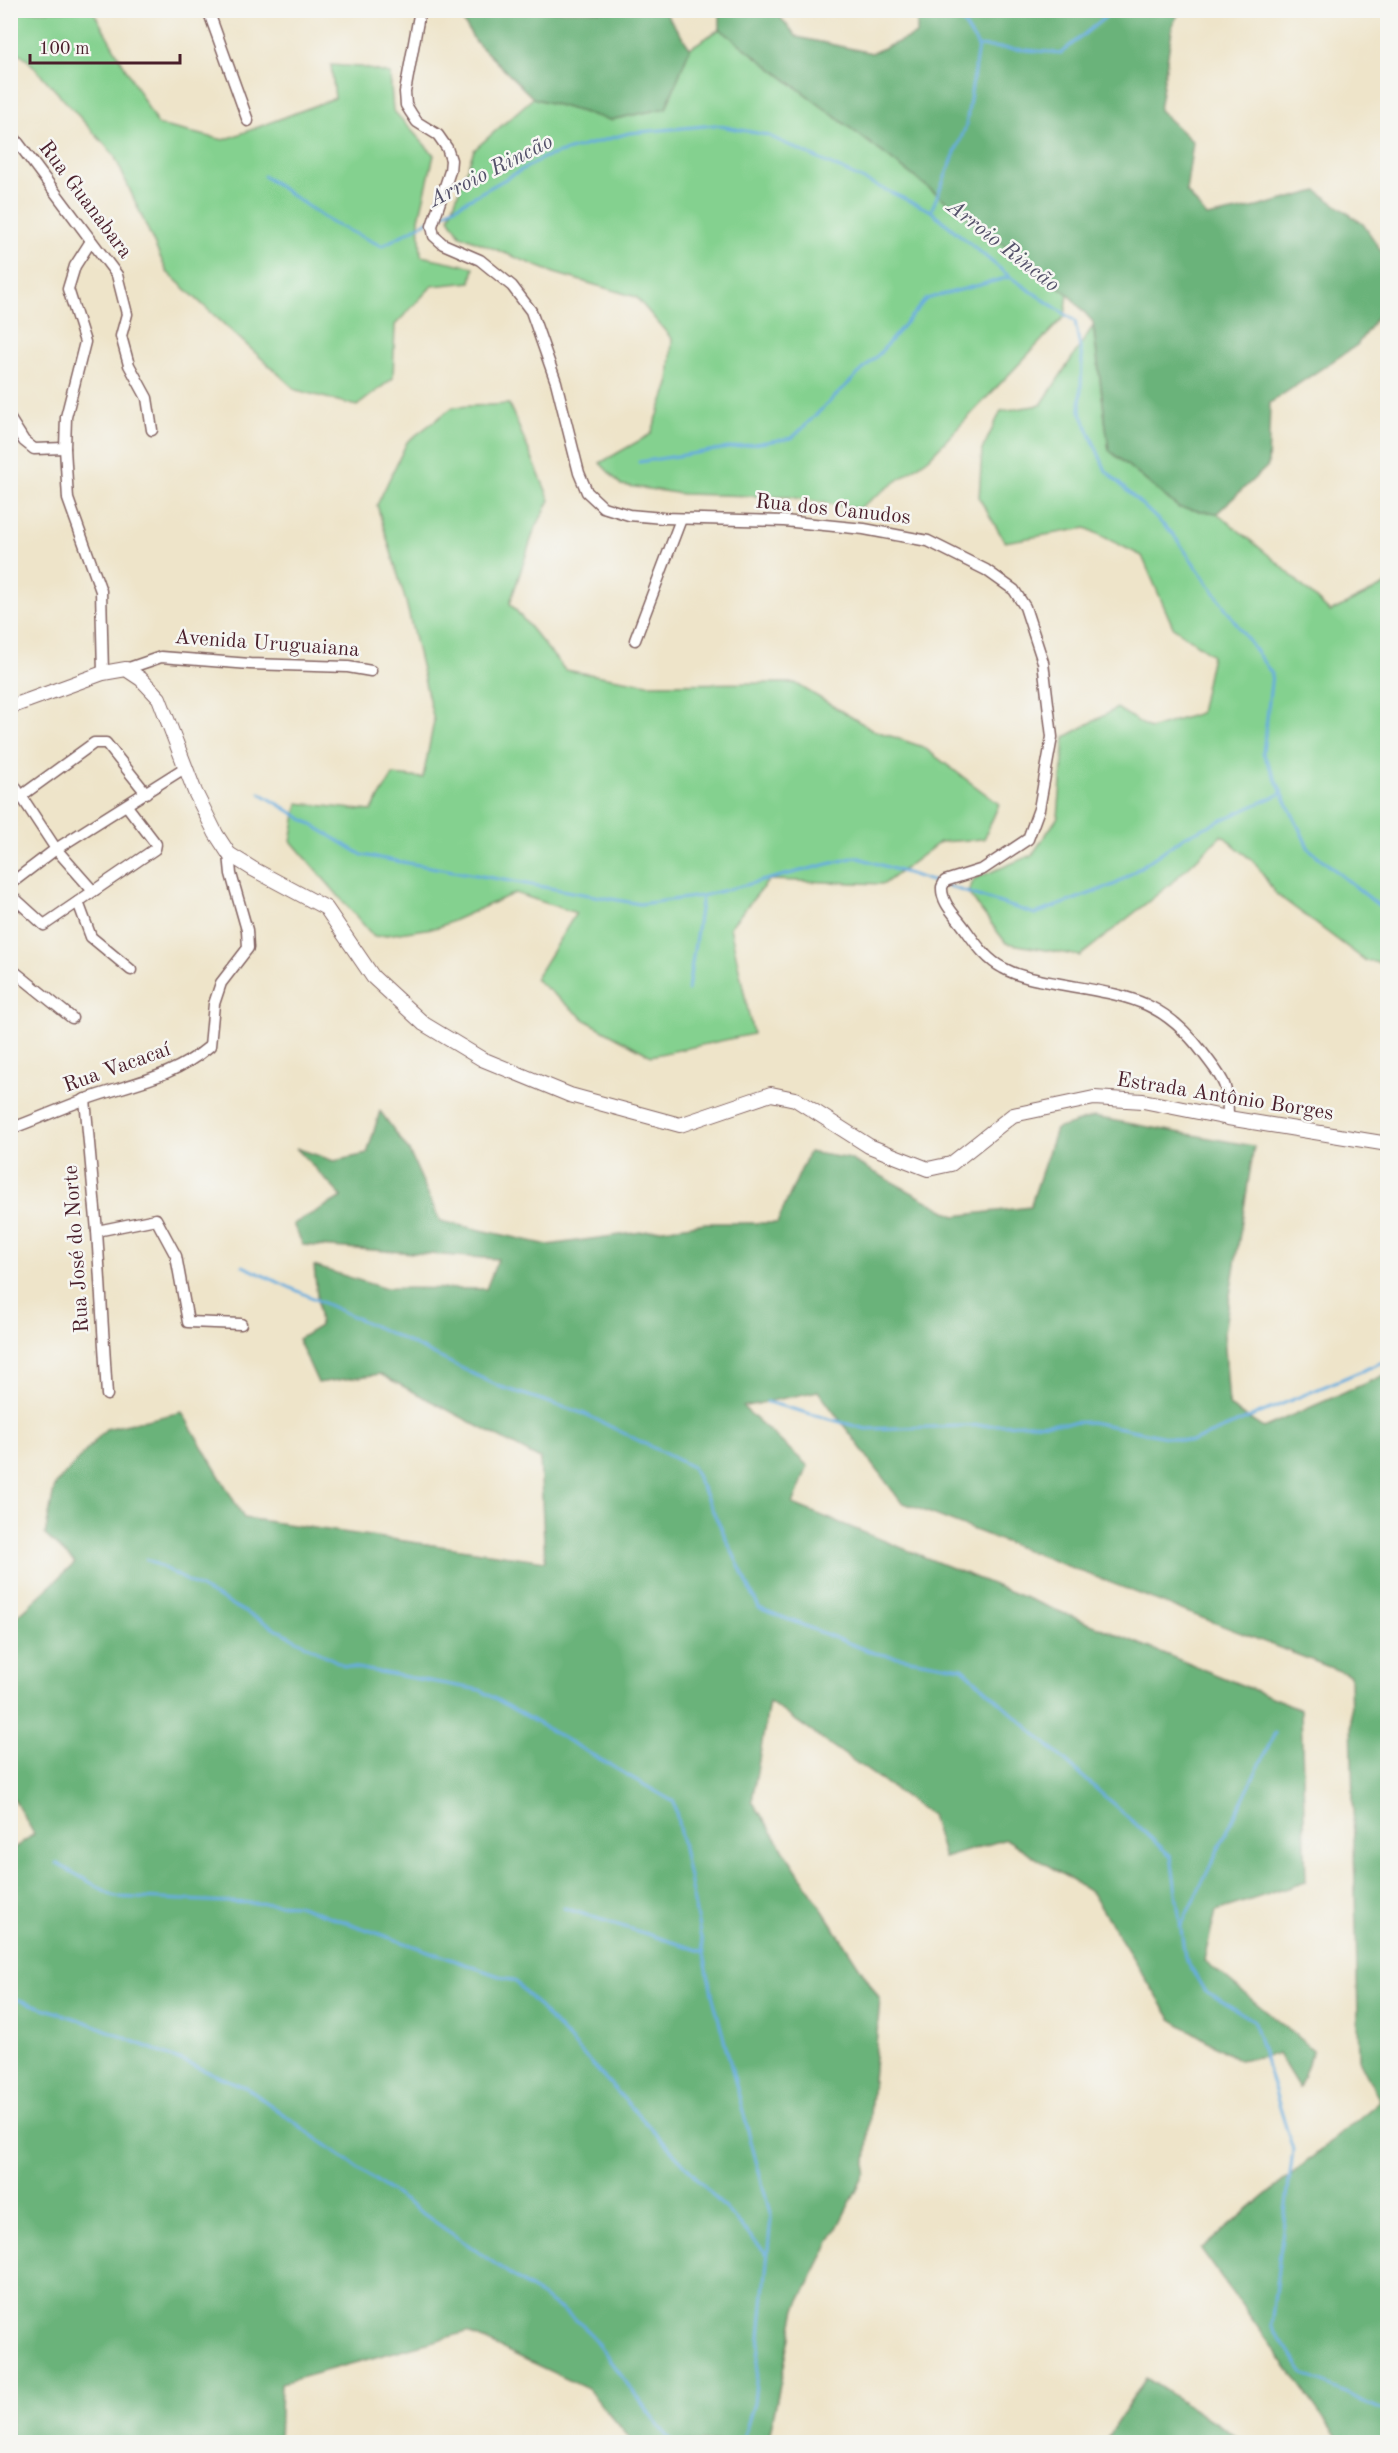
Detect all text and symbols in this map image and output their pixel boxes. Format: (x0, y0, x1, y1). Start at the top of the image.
scale bar (30, 27, 180, 65)
text: 100 m (39, 40, 90, 58)
water label: Arroio Rincão (425, 130, 557, 212)
street label: Rua Guanabara (34, 137, 136, 263)
water label: Arroio Rincão (942, 195, 1063, 296)
street label: Rua dos Canudos (754, 491, 912, 529)
street label: Avenida Uruguaiana (174, 627, 360, 661)
street label: Rua Vacacaí (61, 1039, 174, 1097)
street label: Estrada Antônio Borges (1115, 1069, 1335, 1125)
street label: Rua José do Norte (61, 1164, 93, 1334)

